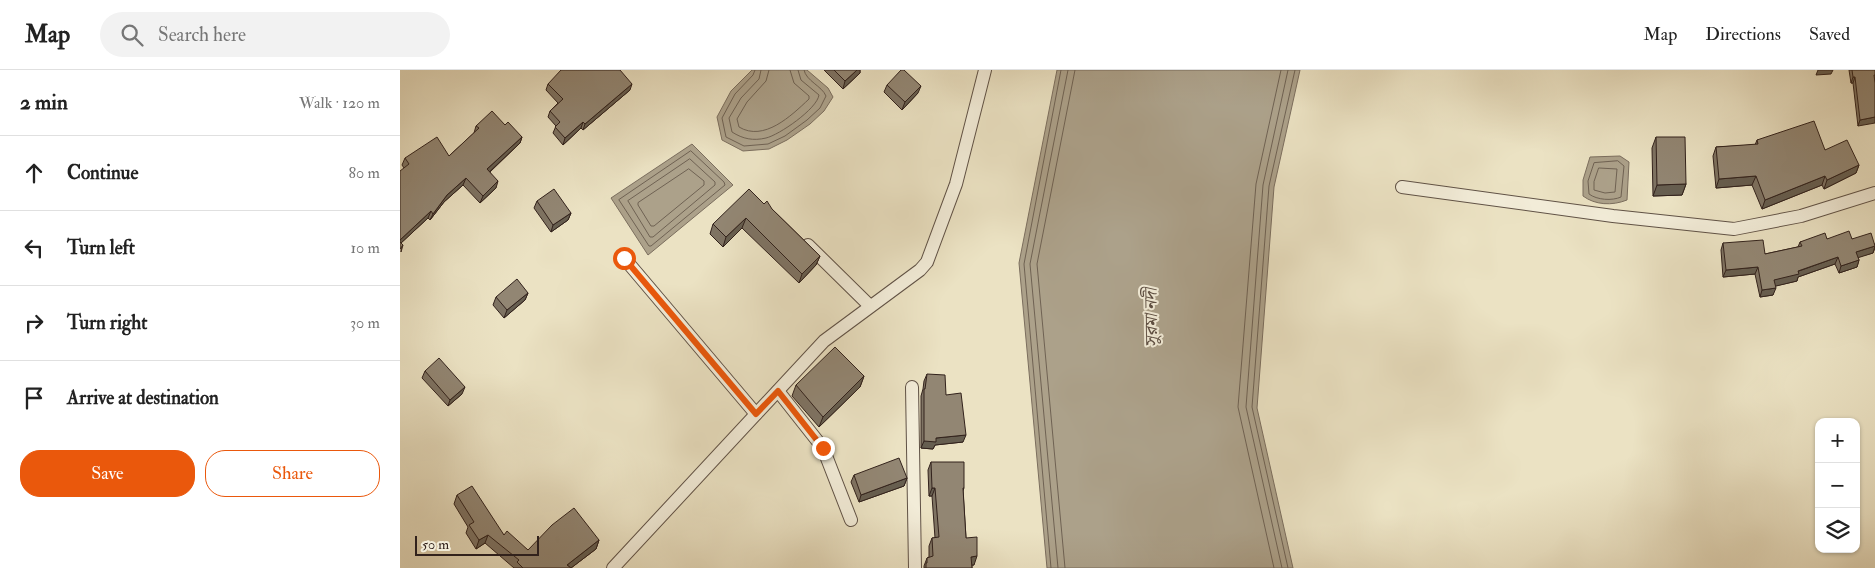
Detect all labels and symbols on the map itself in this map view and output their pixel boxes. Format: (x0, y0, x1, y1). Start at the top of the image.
route start (613, 247, 636, 270)
water label: সুরমা নদী (1139, 286, 1164, 348)
route end (812, 437, 835, 460)
scale bar (415, 533, 539, 556)

